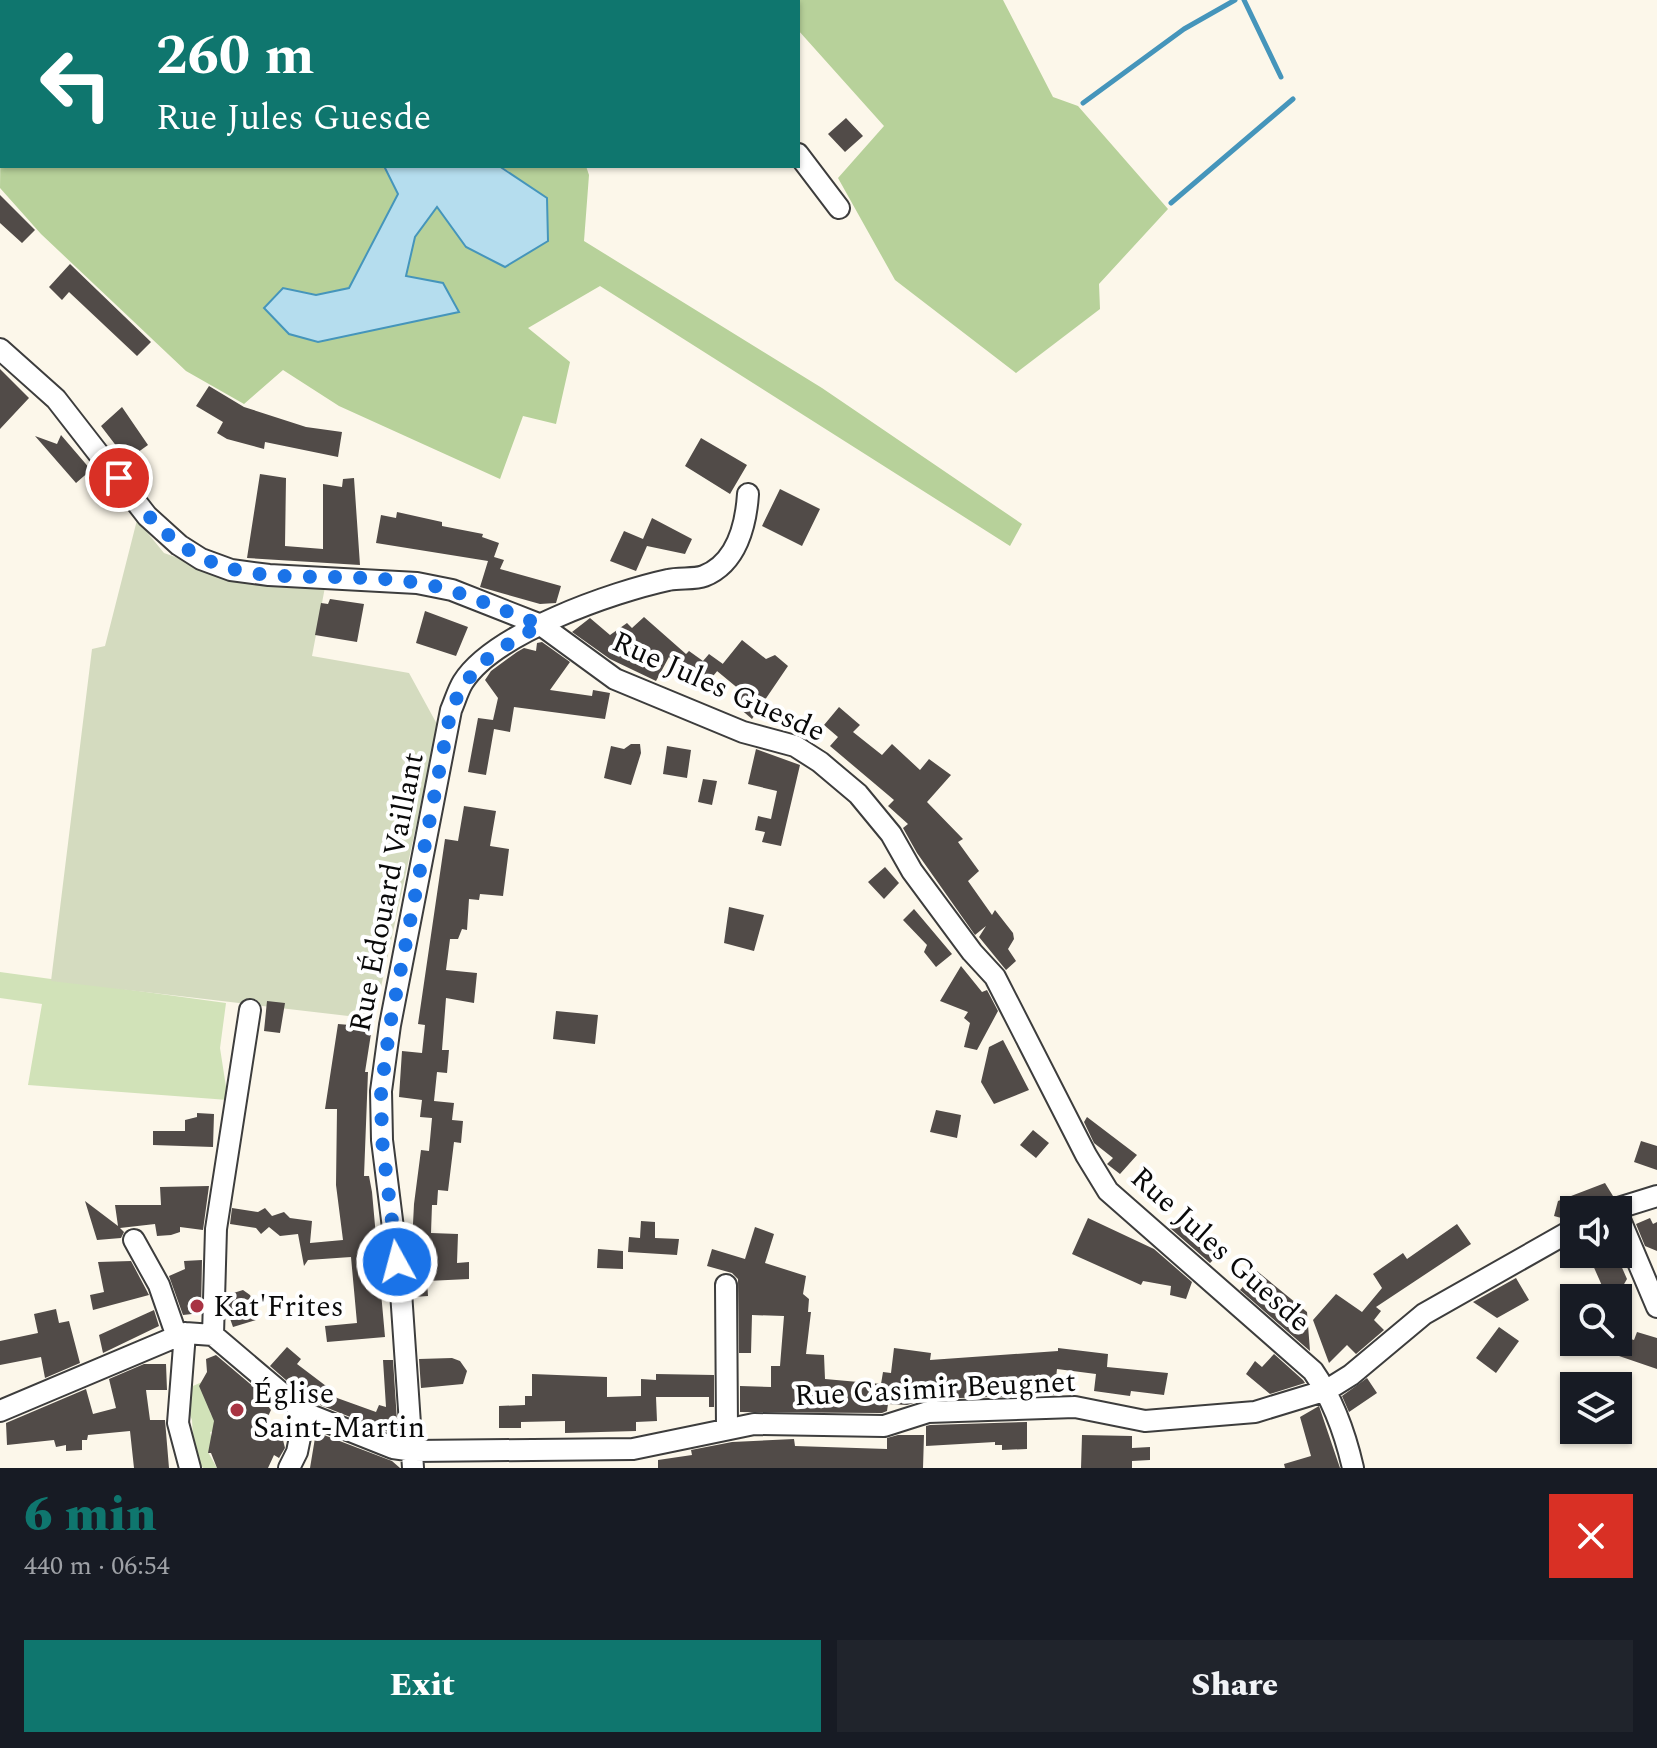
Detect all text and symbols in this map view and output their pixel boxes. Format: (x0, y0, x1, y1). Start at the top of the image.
text: 260 m (156, 14, 315, 99)
icon: left (24, 32, 128, 136)
text: Rue Jules Guesde (156, 91, 431, 146)
pin (85, 444, 153, 512)
icon: arrive (97, 456, 141, 500)
street label: Rue Jules Guesde (604, 619, 833, 755)
street label: Rue Édouard Vaillant (337, 748, 437, 1036)
street label: Rue Jules Guesde (1120, 1156, 1321, 1344)
map controls (1560, 1196, 1632, 1444)
button: sound (1560, 1196, 1632, 1268)
position arrow (355, 1220, 439, 1304)
place label: Kat'Frites (213, 1284, 344, 1330)
button: search (1560, 1284, 1632, 1356)
marker: Kat'Frites (188, 1297, 206, 1315)
street label: Rue Casimir Beugnet (793, 1359, 1077, 1419)
place label: Église Saint-Martin (253, 1371, 425, 1451)
button: layers (1560, 1372, 1632, 1444)
marker: Église Saint-Martin (228, 1401, 246, 1419)
text: 6 min (24, 1479, 157, 1552)
button: close (1549, 1494, 1633, 1578)
text: 440 m · 06:54 (24, 1546, 170, 1586)
button: Exit (24, 1640, 821, 1732)
button: Share (837, 1640, 1633, 1732)

